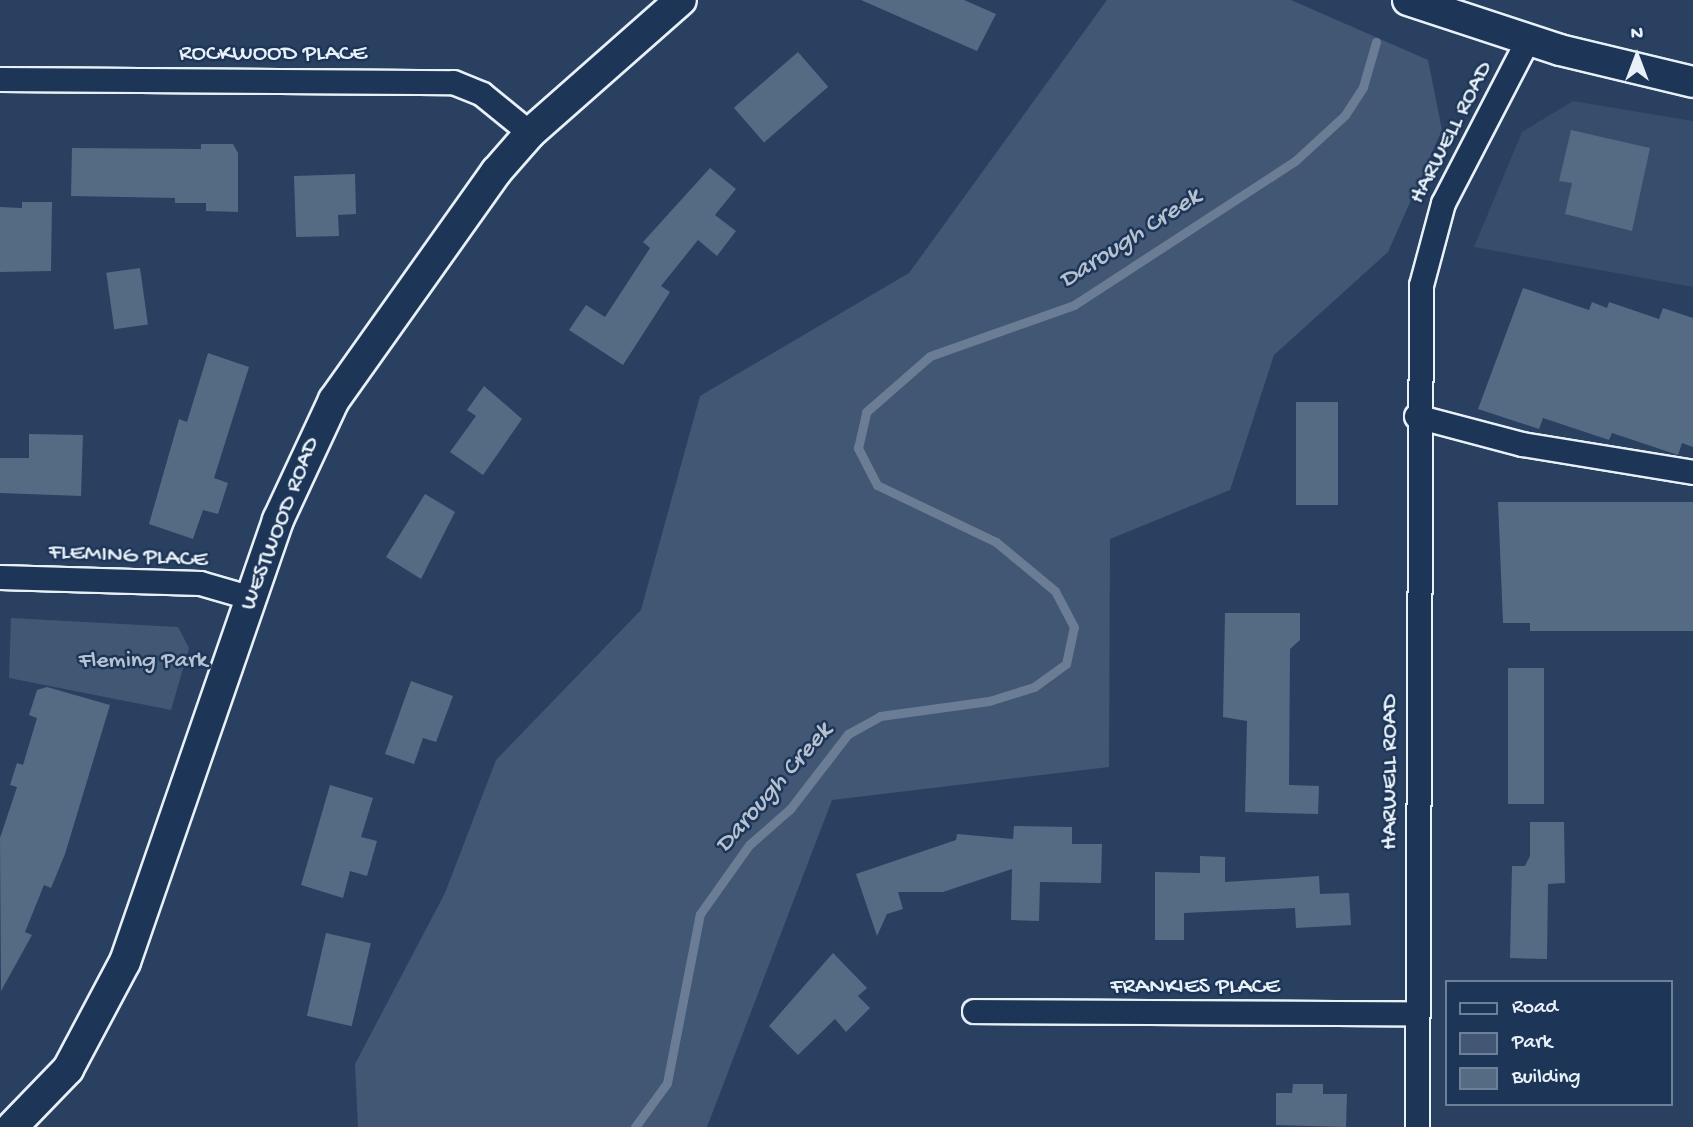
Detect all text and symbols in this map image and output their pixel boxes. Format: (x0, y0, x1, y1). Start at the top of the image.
north arrow (1602, 21, 1672, 91)
text: N (1631, 23, 1643, 46)
street label: ROCKWOOD PLACE (179, 41, 367, 69)
street label: HARWELL ROAD (1404, 57, 1500, 209)
water label: Darough Creek (1054, 183, 1208, 297)
street label: WESTWOOD ROAD (235, 433, 327, 615)
street label: FLEMING PLACE (48, 538, 208, 576)
park label: Fleming Park (79, 648, 207, 676)
street label: HARWELL ROAD (1377, 694, 1405, 850)
water label: Darough Creek (710, 717, 840, 861)
street label: FRANKIES PLACE (1110, 974, 1280, 1002)
legend (1444, 980, 1672, 1106)
text: Road (1512, 996, 1558, 1021)
text: Park (1512, 1031, 1552, 1056)
text: Building (1512, 1066, 1581, 1091)

